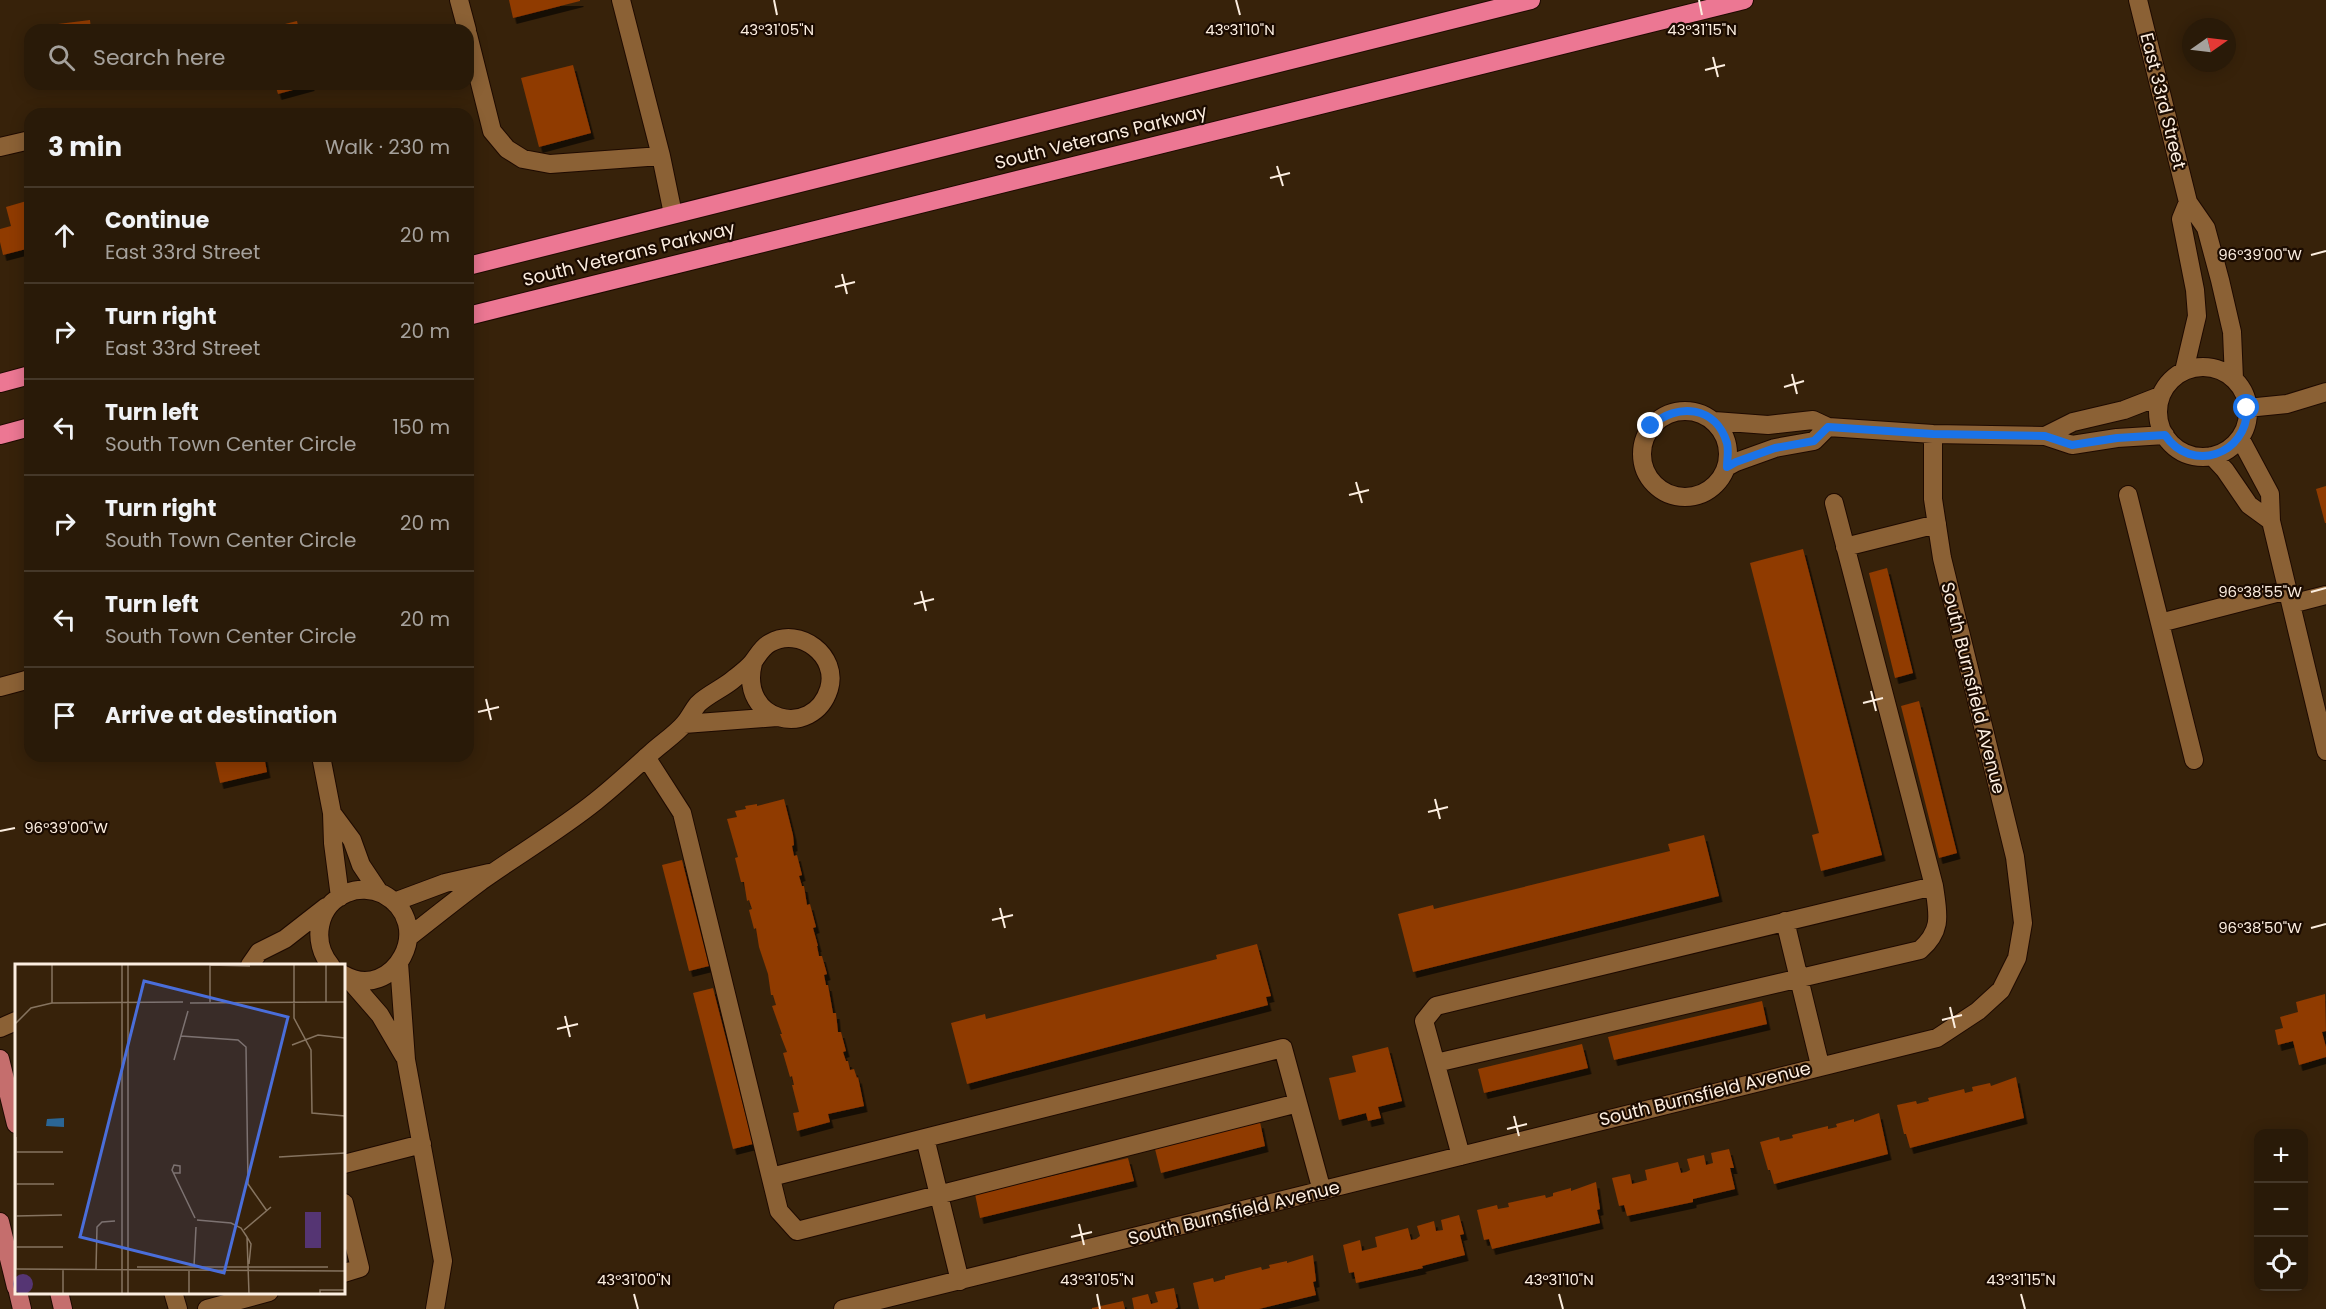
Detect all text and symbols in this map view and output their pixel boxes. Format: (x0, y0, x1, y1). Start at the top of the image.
north arrow (2182, 18, 2236, 72)
text: 43°31'05"N (740, 19, 814, 40)
text: 43°31'10"N (1205, 19, 1275, 40)
text: 43°31'15"N (1667, 19, 1737, 40)
search box (24, 24, 474, 90)
street label: East 33rd Street (2134, 30, 2193, 172)
icon: search (45, 41, 78, 74)
text: Search here (93, 42, 226, 73)
street label: South Veterans Parkway (992, 98, 1210, 175)
text: 3 min (48, 129, 122, 165)
text: Walk · 230 m (325, 133, 450, 161)
text: Continue (105, 205, 209, 236)
street label: South Veterans Parkway (520, 215, 738, 292)
icon: ahead (48, 219, 81, 252)
text: 20 m (400, 221, 450, 249)
text: East 33rd Street (105, 238, 260, 266)
text: 96°39'00"W (2218, 244, 2302, 265)
text: Turn right (105, 301, 216, 332)
icon: right (48, 315, 81, 348)
text: 20 m (400, 317, 450, 345)
text: East 33rd Street (105, 334, 260, 362)
route start (2233, 394, 2259, 420)
text: Turn left (105, 397, 199, 428)
icon: left (48, 411, 81, 444)
route end (1637, 412, 1663, 438)
text: 150 m (393, 413, 450, 441)
text: South Town Center Circle (105, 430, 356, 458)
text: Turn right (105, 493, 216, 524)
icon: right (48, 507, 81, 540)
text: 20 m (400, 509, 450, 537)
text: South Town Center Circle (105, 526, 356, 554)
street label: South Burnsfield Avenue (1935, 579, 2012, 796)
text: 96°38'55"W (2218, 581, 2302, 602)
text: Turn left (105, 589, 199, 620)
icon: left (48, 603, 81, 636)
text: 20 m (400, 605, 450, 633)
text: South Town Center Circle (105, 622, 356, 650)
icon: arrive (48, 699, 81, 732)
text: Arrive at destination (105, 700, 337, 731)
text: 96°39'00"W (24, 817, 108, 838)
text: 96°38'50"W (2218, 917, 2302, 938)
inset map (15, 964, 345, 1294)
street label: South Burnsfield Avenue (1596, 1055, 1813, 1132)
map controls (2254, 1129, 2308, 1291)
button: + (2254, 1129, 2308, 1183)
street label: South Burnsfield Avenue (1125, 1174, 1342, 1251)
button: − (2254, 1183, 2308, 1237)
button: locate (2254, 1237, 2308, 1291)
text: 43°31'00"N (597, 1269, 671, 1290)
text: 43°31'05"N (1060, 1269, 1134, 1290)
text: 43°31'10"N (1524, 1269, 1594, 1290)
text: 43°31'15"N (1986, 1269, 2056, 1290)

